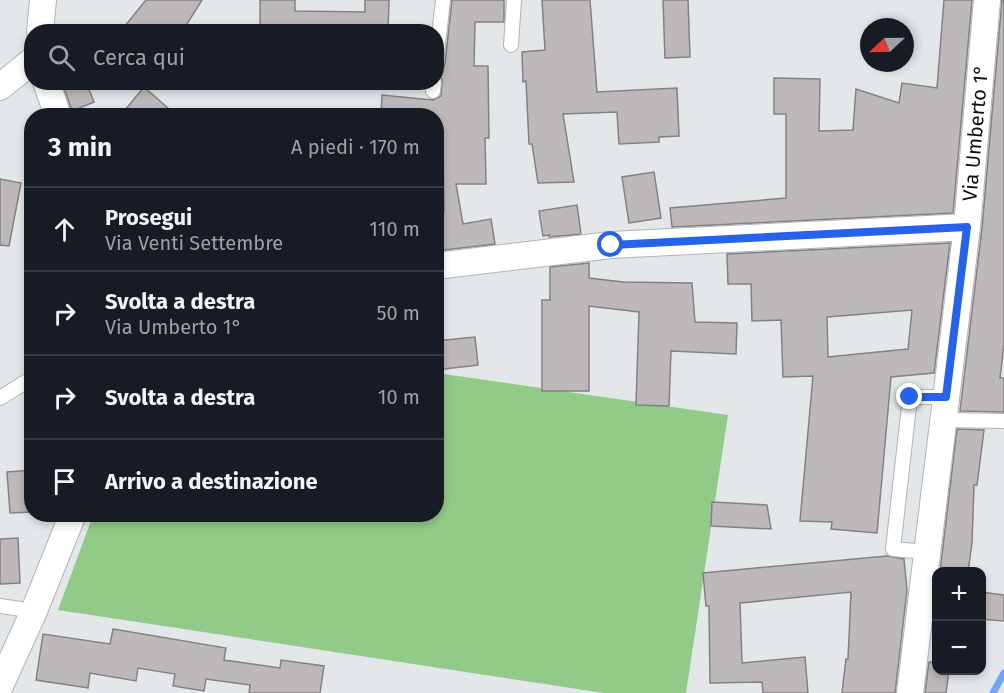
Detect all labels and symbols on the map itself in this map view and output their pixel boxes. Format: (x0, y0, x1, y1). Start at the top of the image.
north arrow (860, 18, 914, 72)
street label: Via Umberto 1° (957, 64, 993, 202)
route start (597, 231, 623, 257)
route end (896, 383, 922, 409)

